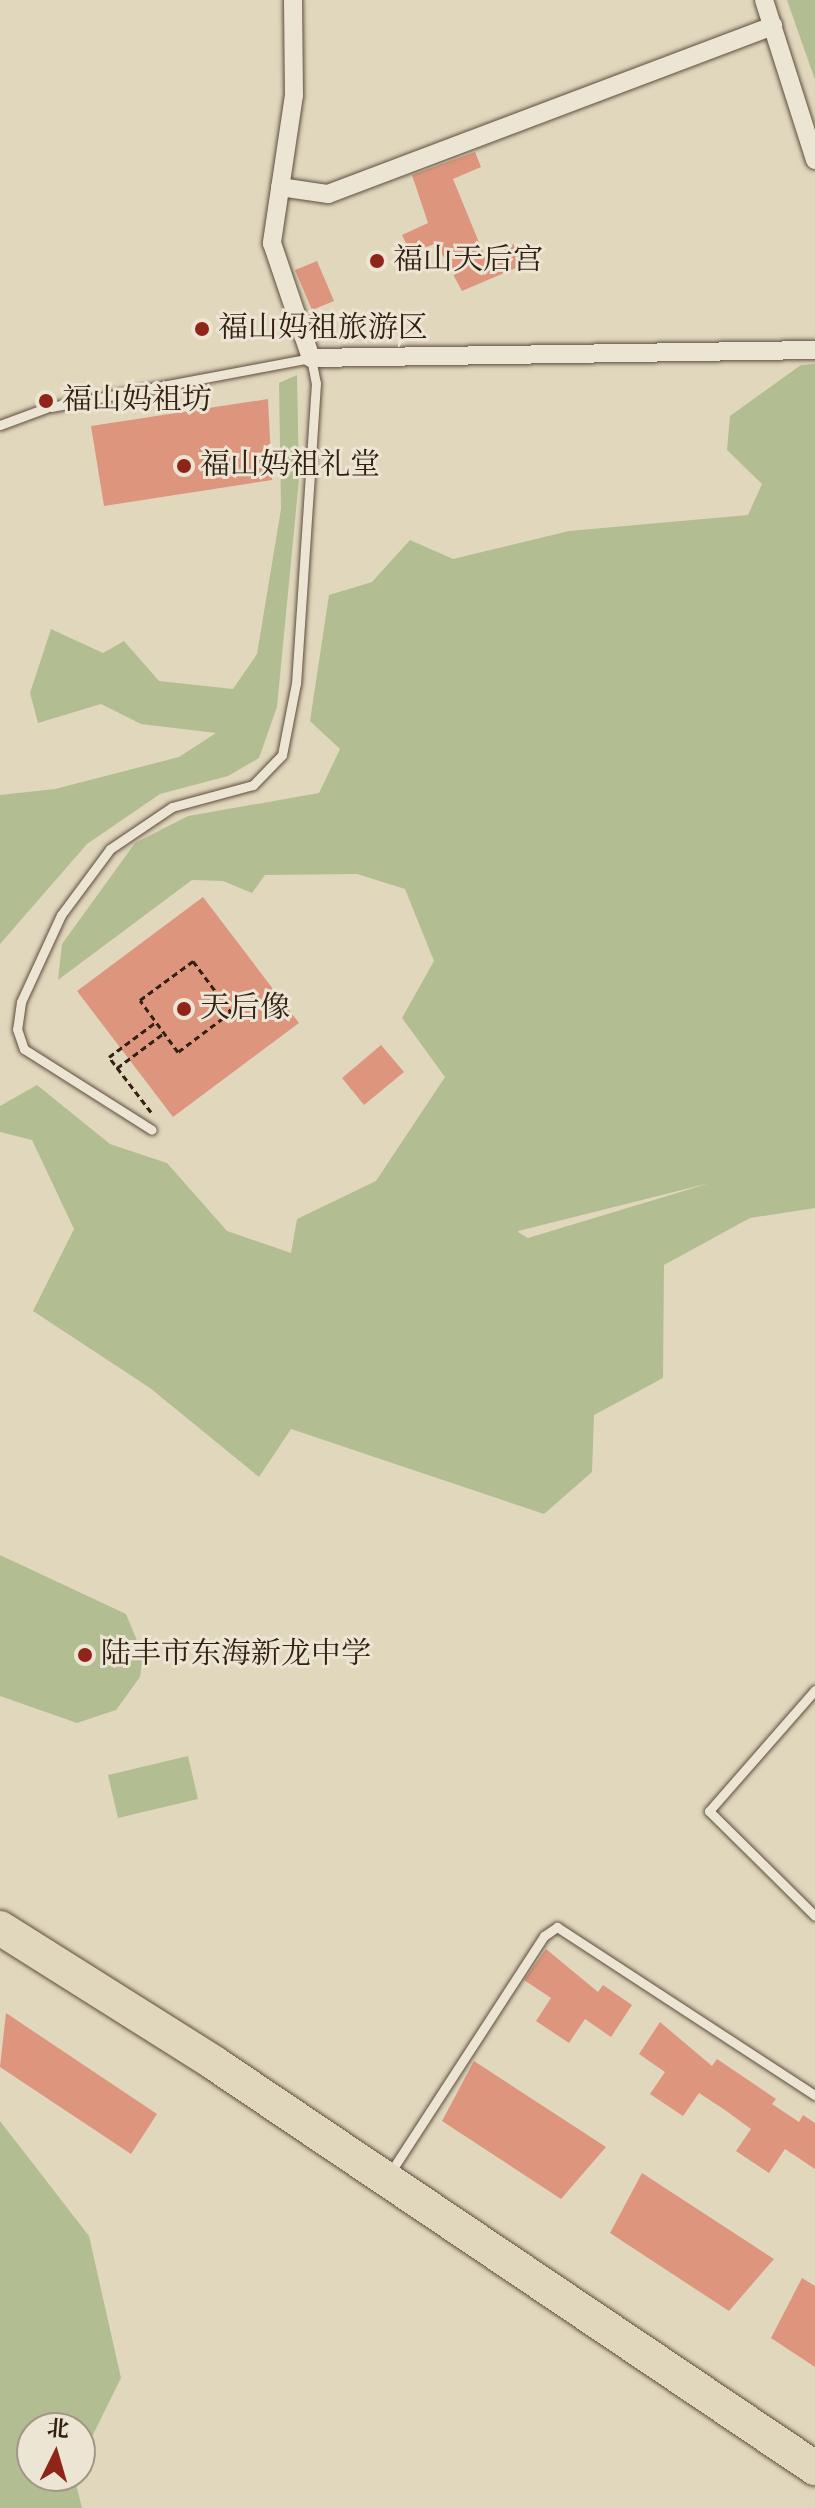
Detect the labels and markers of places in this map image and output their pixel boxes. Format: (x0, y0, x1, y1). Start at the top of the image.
place label: 福山天后宫 (393, 243, 543, 279)
marker: 福山天后宫 (368, 252, 386, 270)
place label: 福山妈祖旅游区 (218, 311, 428, 347)
marker: 福山妈祖旅游区 (193, 320, 211, 338)
place label: 福山妈祖坊 (62, 383, 212, 419)
marker: 福山妈祖坊 (37, 392, 55, 410)
place label: 福山妈祖礼堂 (200, 448, 380, 484)
marker: 福山妈祖礼堂 (175, 457, 193, 475)
place label: 天后像 (200, 991, 290, 1027)
marker: 天后像 (175, 1000, 193, 1018)
place label: 陆丰市东海新龙中学 (101, 1637, 371, 1673)
marker: 陆丰市东海新龙中学 (76, 1646, 94, 1664)

